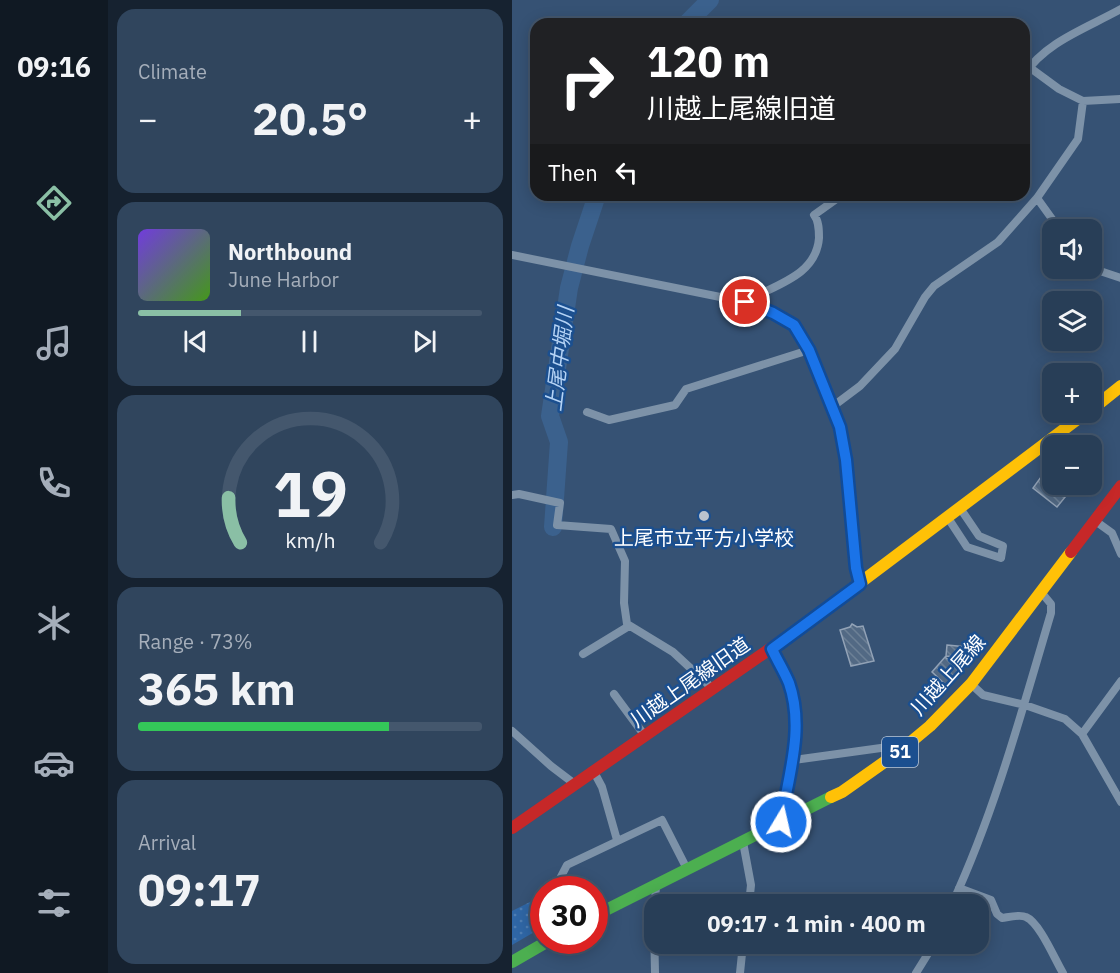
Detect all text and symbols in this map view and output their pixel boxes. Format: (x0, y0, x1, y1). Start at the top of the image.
text: 120 m (647, 34, 770, 89)
icon: right (548, 42, 626, 120)
text: 09:16 (17, 49, 91, 84)
text: Climate (138, 58, 207, 85)
text: 20.5° (252, 89, 368, 147)
text: 川越上尾線旧道 (647, 90, 836, 125)
text: − (138, 97, 158, 140)
text: + (462, 97, 482, 140)
icon: left (610, 156, 643, 189)
text: Then (548, 158, 598, 187)
icon: directions (33, 182, 75, 224)
map controls (1042, 219, 1102, 495)
button: sound (1042, 219, 1102, 279)
text: Northbound (228, 237, 352, 266)
text: June Harbor (228, 266, 339, 293)
pin (719, 276, 770, 327)
icon: arrive (728, 285, 761, 318)
button: layers (1042, 291, 1102, 351)
water label: 上尾中堀川 (539, 303, 580, 413)
icon: music (33, 322, 75, 364)
icon: previous (179, 325, 212, 358)
icon: pause (293, 325, 326, 358)
icon: next (408, 325, 441, 358)
button: + (1042, 363, 1102, 423)
button: − (1042, 435, 1102, 495)
text: 19 (273, 454, 347, 535)
icon: phone (33, 462, 75, 504)
marker: 上尾市立平方小学校 (697, 509, 711, 523)
place label: 上尾市立平方小学校 (614, 524, 794, 551)
text: km/h (285, 527, 335, 555)
icon: climate (33, 602, 75, 644)
text: Range · 73% (138, 628, 253, 655)
street label: 川越上尾線 (904, 628, 991, 721)
street label: 川越上尾線旧道 (625, 630, 755, 733)
text: 365 km (138, 659, 296, 717)
road number: 51 (882, 737, 918, 767)
icon: car (33, 742, 75, 784)
position arrow (749, 790, 813, 854)
text: Arrival (138, 829, 196, 856)
text: 09:17 (138, 860, 261, 918)
speed limit sign: 30 (530, 876, 608, 954)
icon: filters (33, 882, 75, 924)
text: 09:17 · 1 min · 400 m (707, 909, 926, 938)

